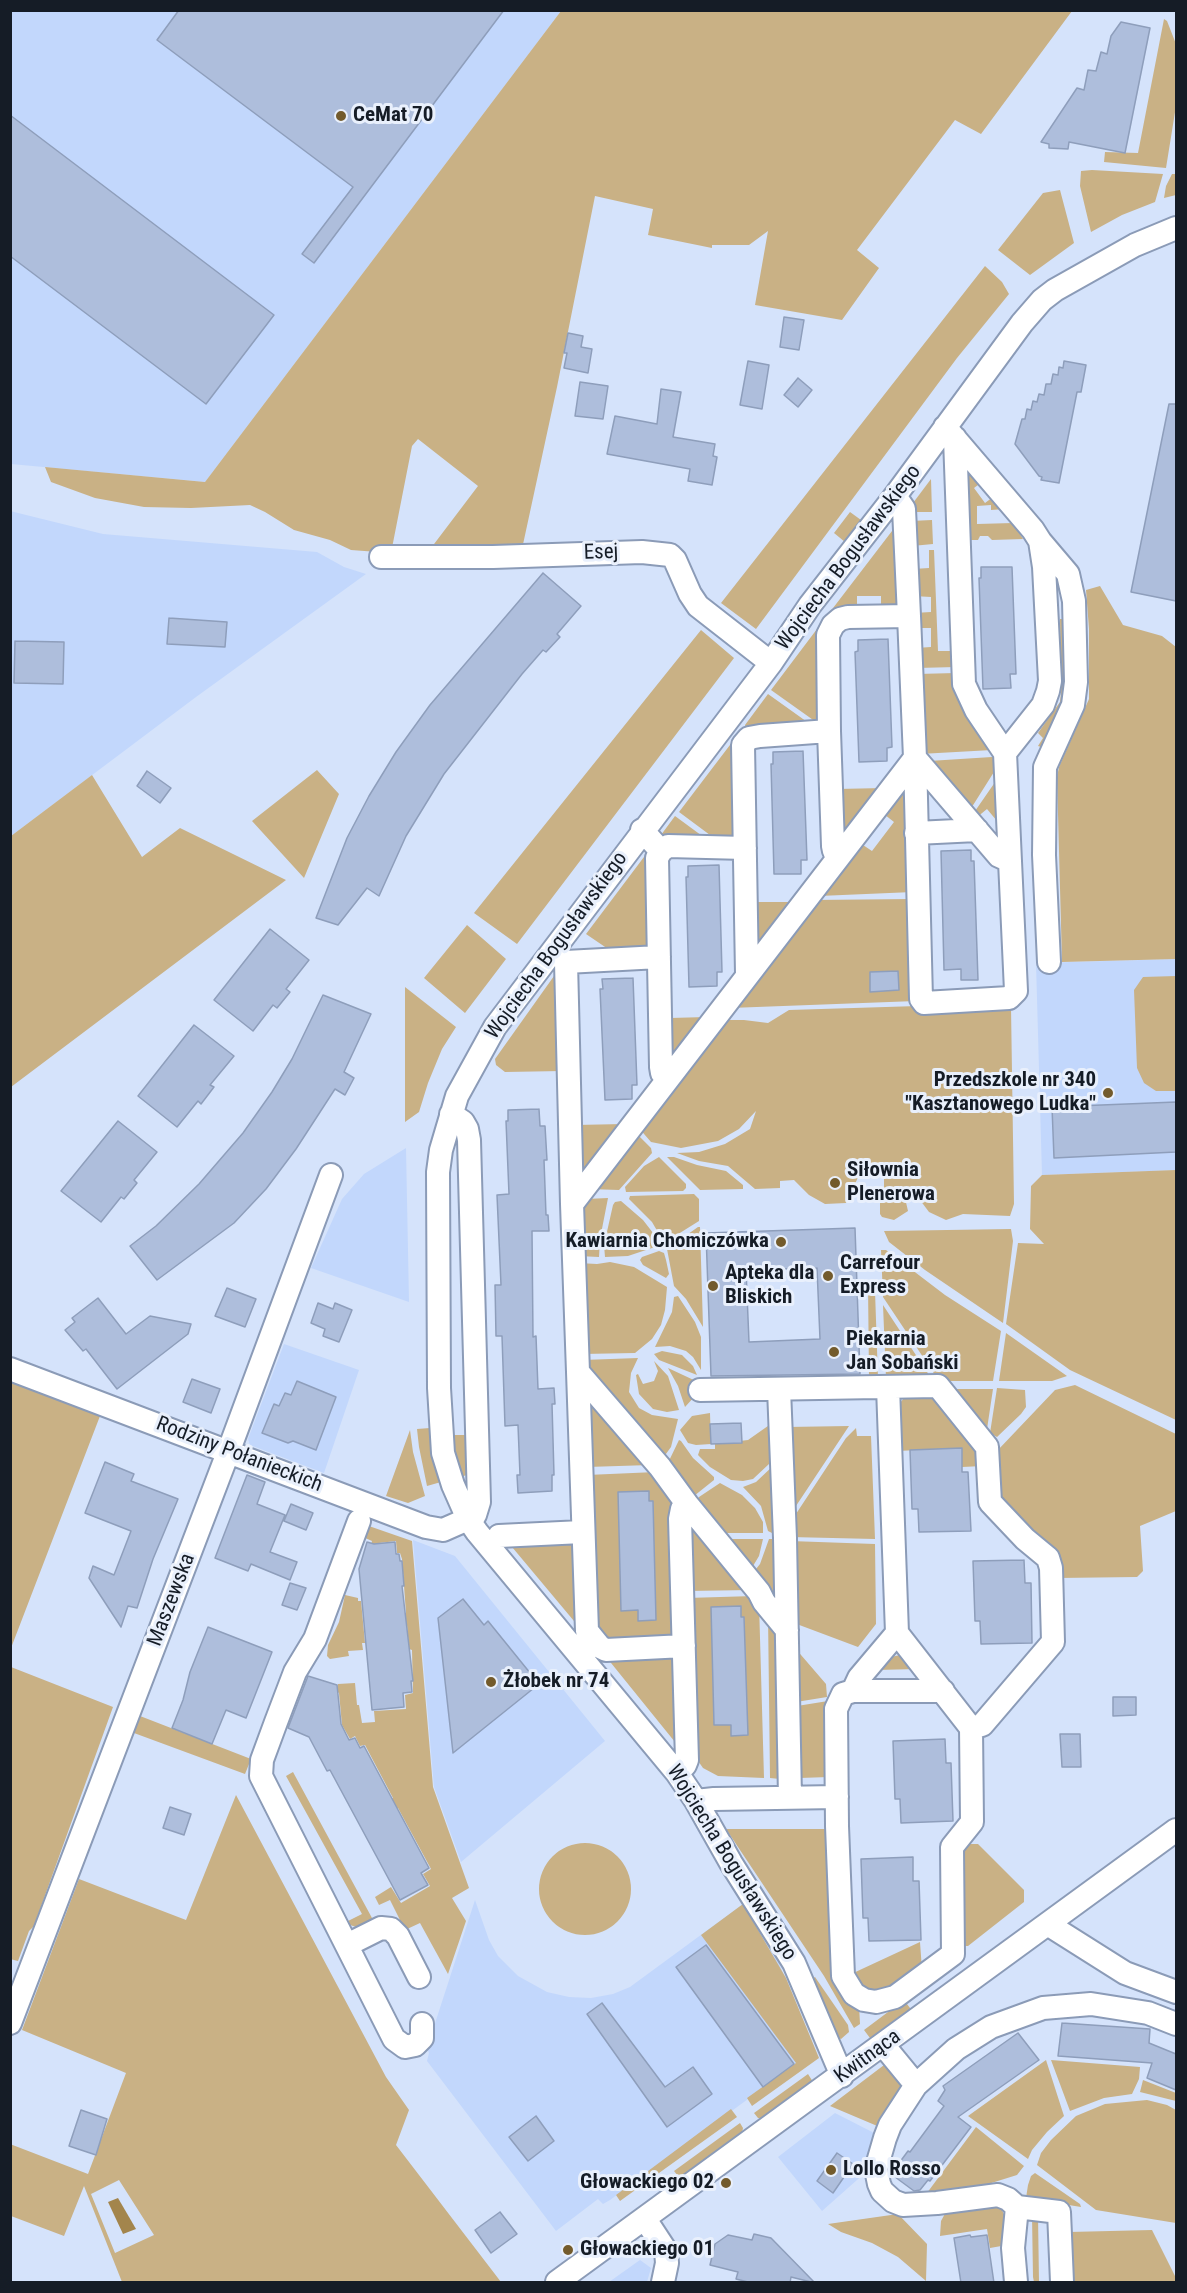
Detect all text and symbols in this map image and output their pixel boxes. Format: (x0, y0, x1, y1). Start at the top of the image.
place label: CeMat 70 (353, 103, 433, 129)
marker: CeMat 70 (334, 109, 348, 123)
street label: Wojciecha Bogusławskiego (771, 460, 927, 656)
street label: Esej (583, 540, 619, 566)
street label: Wojciecha Bogusławskiego (480, 847, 634, 1045)
place label: Przedszkole nr 340 "Kasztanowego Ludka" (905, 1068, 1096, 1118)
marker: Przedszkole nr 340 "Kasztanowego Ludka" (1101, 1086, 1115, 1100)
place label: Siłownia Plenerowa (847, 1158, 935, 1208)
marker: Siłownia Plenerowa (828, 1176, 842, 1190)
place label: Kawiarnia Chomiczówka (565, 1229, 769, 1255)
marker: Kawiarnia Chomiczówka (774, 1235, 788, 1249)
place label: Carrefour Express (840, 1251, 920, 1301)
place label: Apteka dla Bliskich (725, 1261, 814, 1311)
marker: Carrefour Express (821, 1269, 835, 1283)
marker: Apteka dla Bliskich (706, 1279, 720, 1293)
place label: Piekarnia Jan Sobański (846, 1327, 959, 1377)
marker: Piekarnia Jan Sobański (827, 1345, 841, 1359)
street label: Rodziny Połanieckich (152, 1412, 326, 1498)
street label: Maszewska (143, 1550, 201, 1650)
place label: Żłobek nr 74 (503, 1669, 609, 1695)
marker: Żłobek nr 74 (484, 1675, 498, 1689)
street label: Wojciecha Bogusławskiego (661, 1761, 801, 1965)
street label: Kwitnąca (830, 2025, 906, 2089)
place label: Lollo Rosso (843, 2157, 941, 2183)
marker: Lollo Rosso (824, 2163, 838, 2177)
place label: Głowackiego 02 (580, 2170, 714, 2196)
marker: Głowackiego 02 (719, 2176, 733, 2190)
place label: Głowackiego 01 (580, 2237, 714, 2263)
marker: Głowackiego 01 (561, 2243, 575, 2257)

